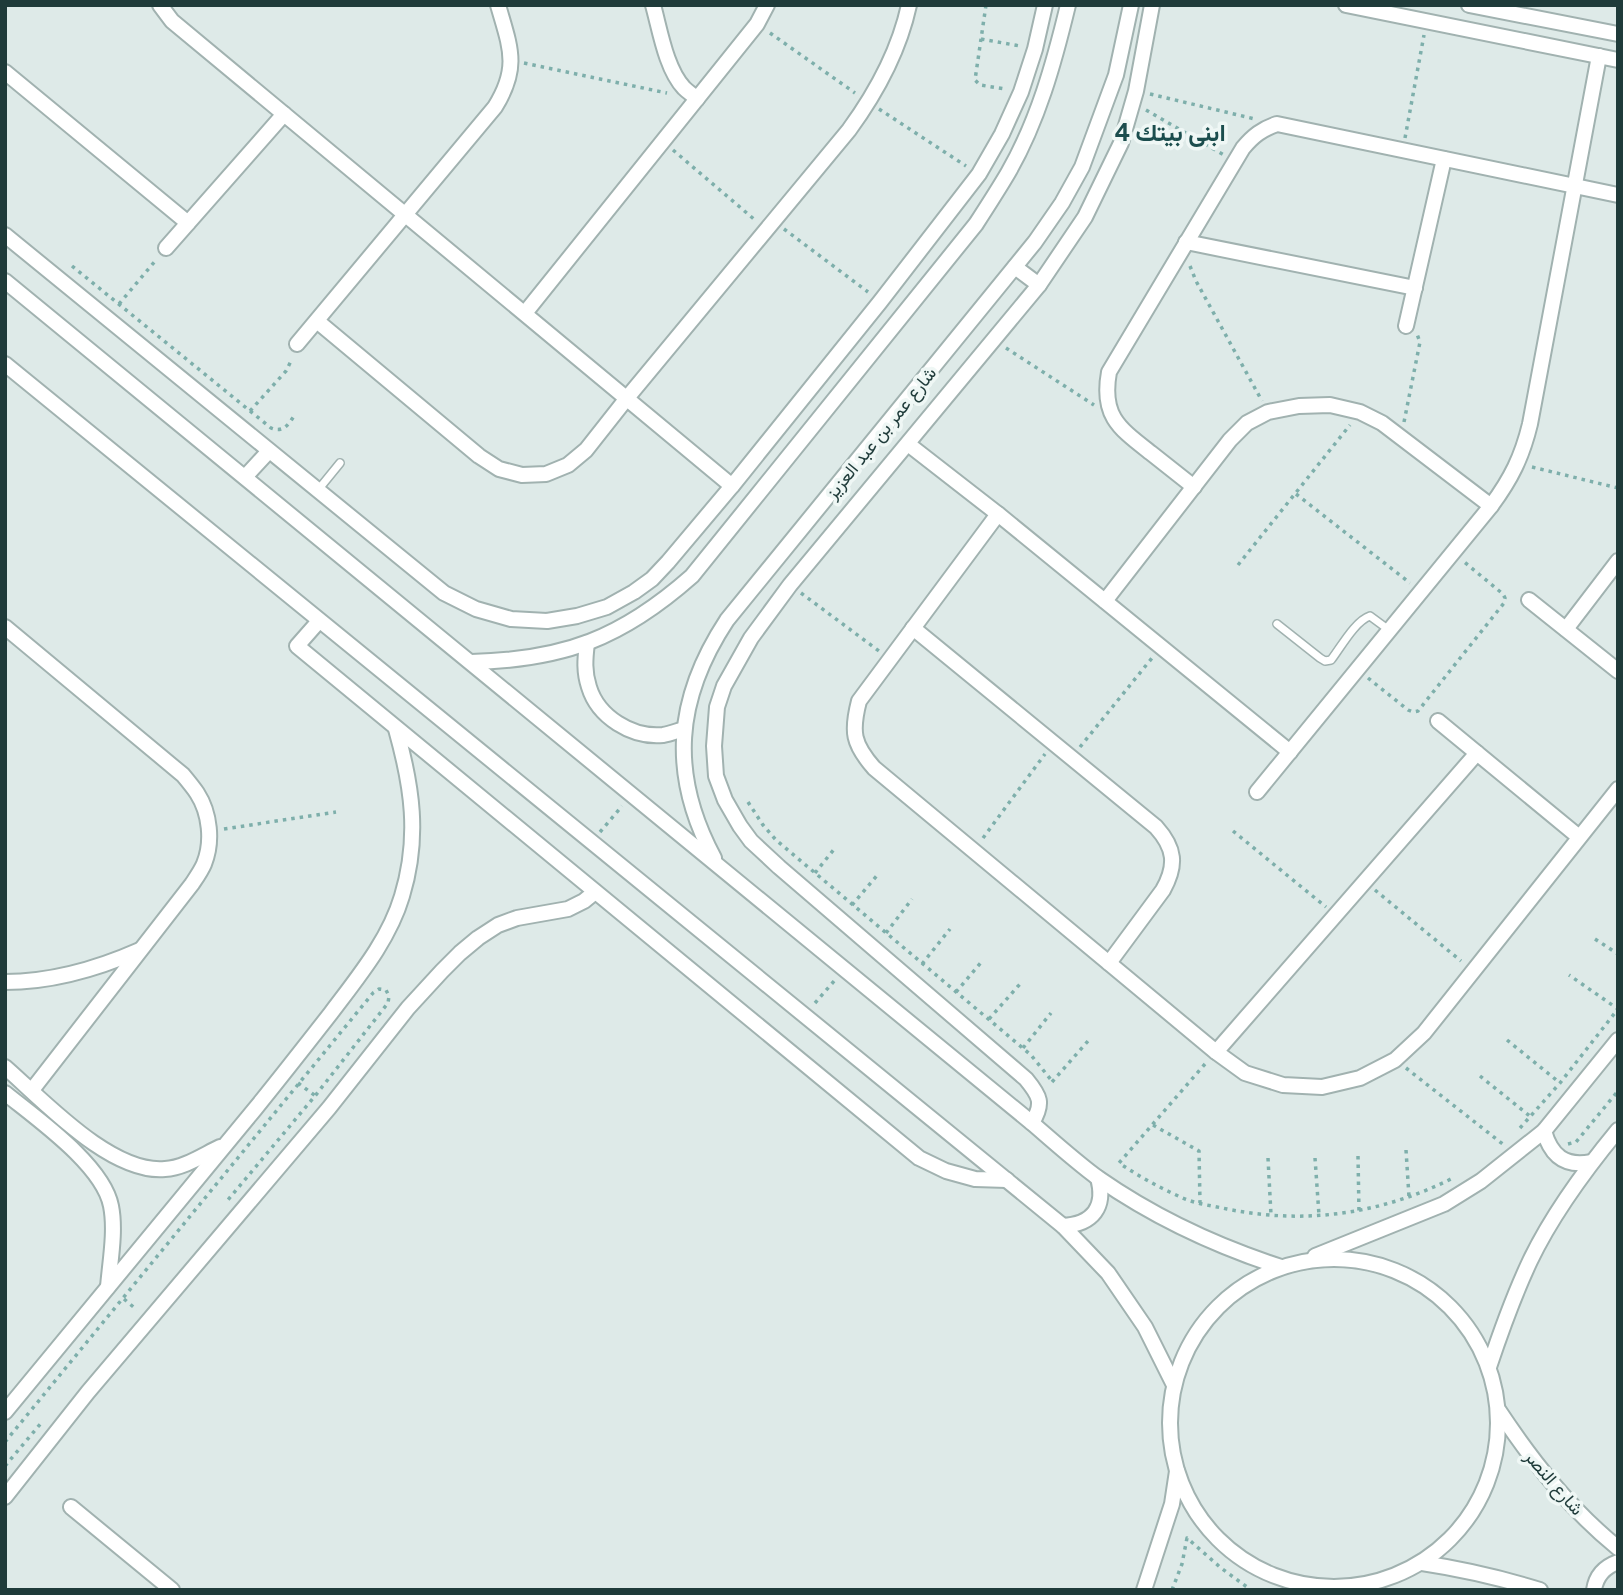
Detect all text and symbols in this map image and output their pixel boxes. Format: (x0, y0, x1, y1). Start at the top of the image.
district label: ابنى بيتك 4 (1114, 118, 1226, 147)
street label: شارع عمر بن عبد العزيز (820, 362, 942, 505)
street label: شارع النصر (1519, 1445, 1588, 1520)

